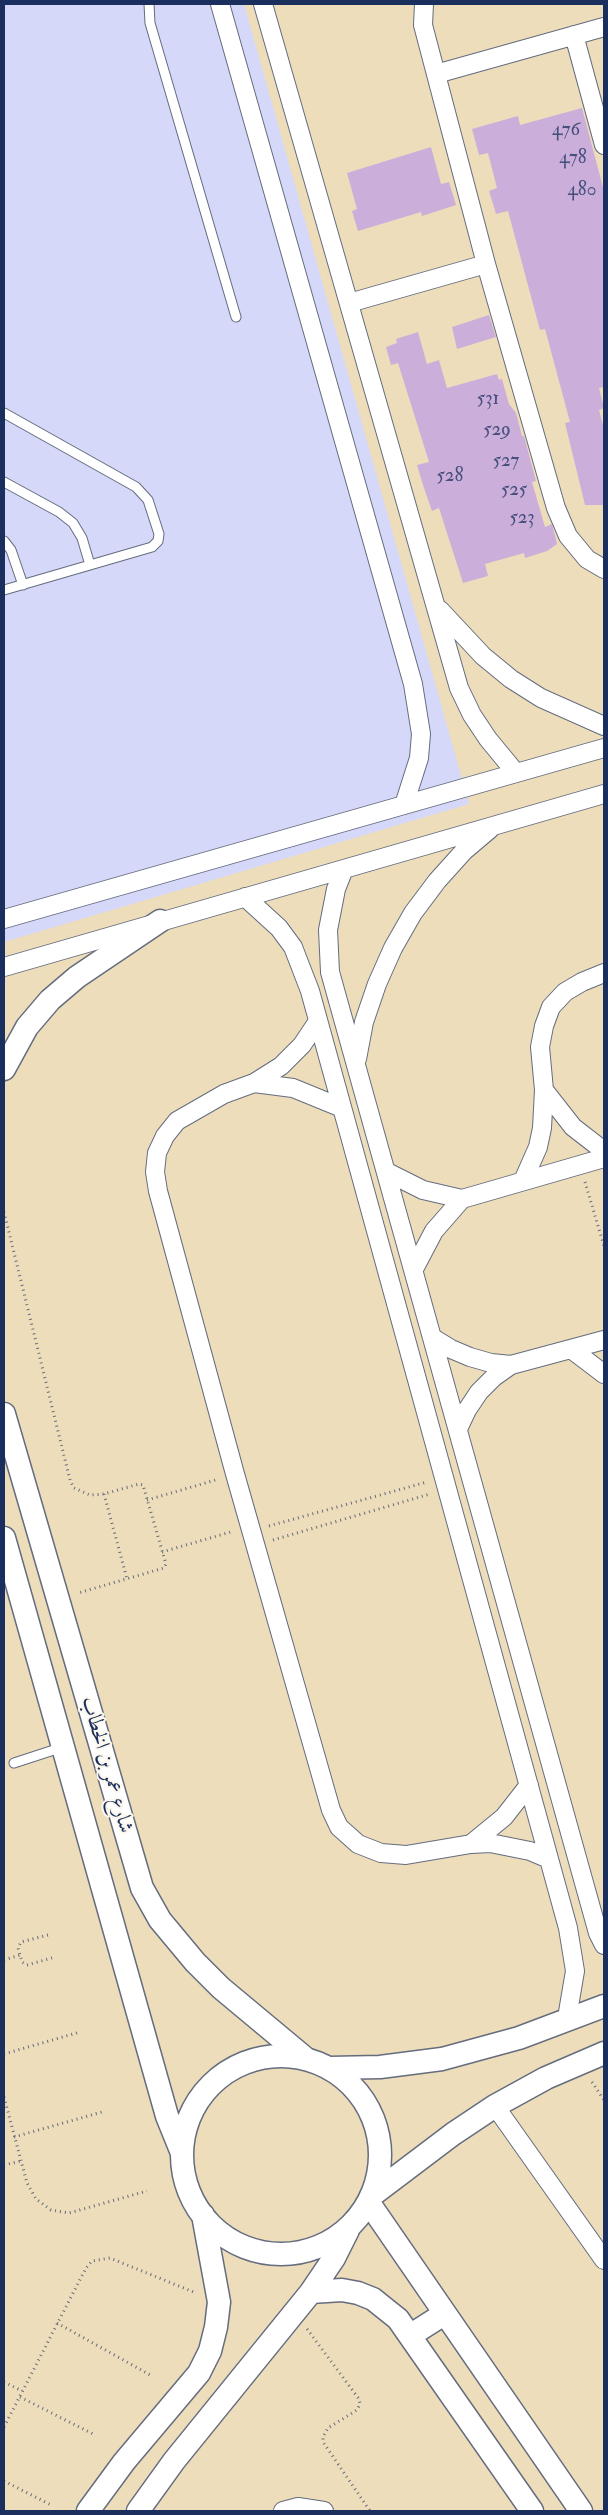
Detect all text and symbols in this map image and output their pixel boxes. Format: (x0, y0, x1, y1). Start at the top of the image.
house number: 476 (552, 120, 580, 142)
house number: 478 (559, 148, 587, 170)
house number: 480 (568, 180, 596, 202)
house number: 531 (477, 389, 499, 411)
house number: 529 (483, 420, 511, 442)
house number: 527 (493, 451, 519, 473)
house number: 528 (437, 466, 463, 488)
house number: 525 (501, 480, 527, 502)
house number: 523 (509, 508, 535, 530)
street label: شارع عمر بن الخطاب (74, 1694, 138, 1836)

